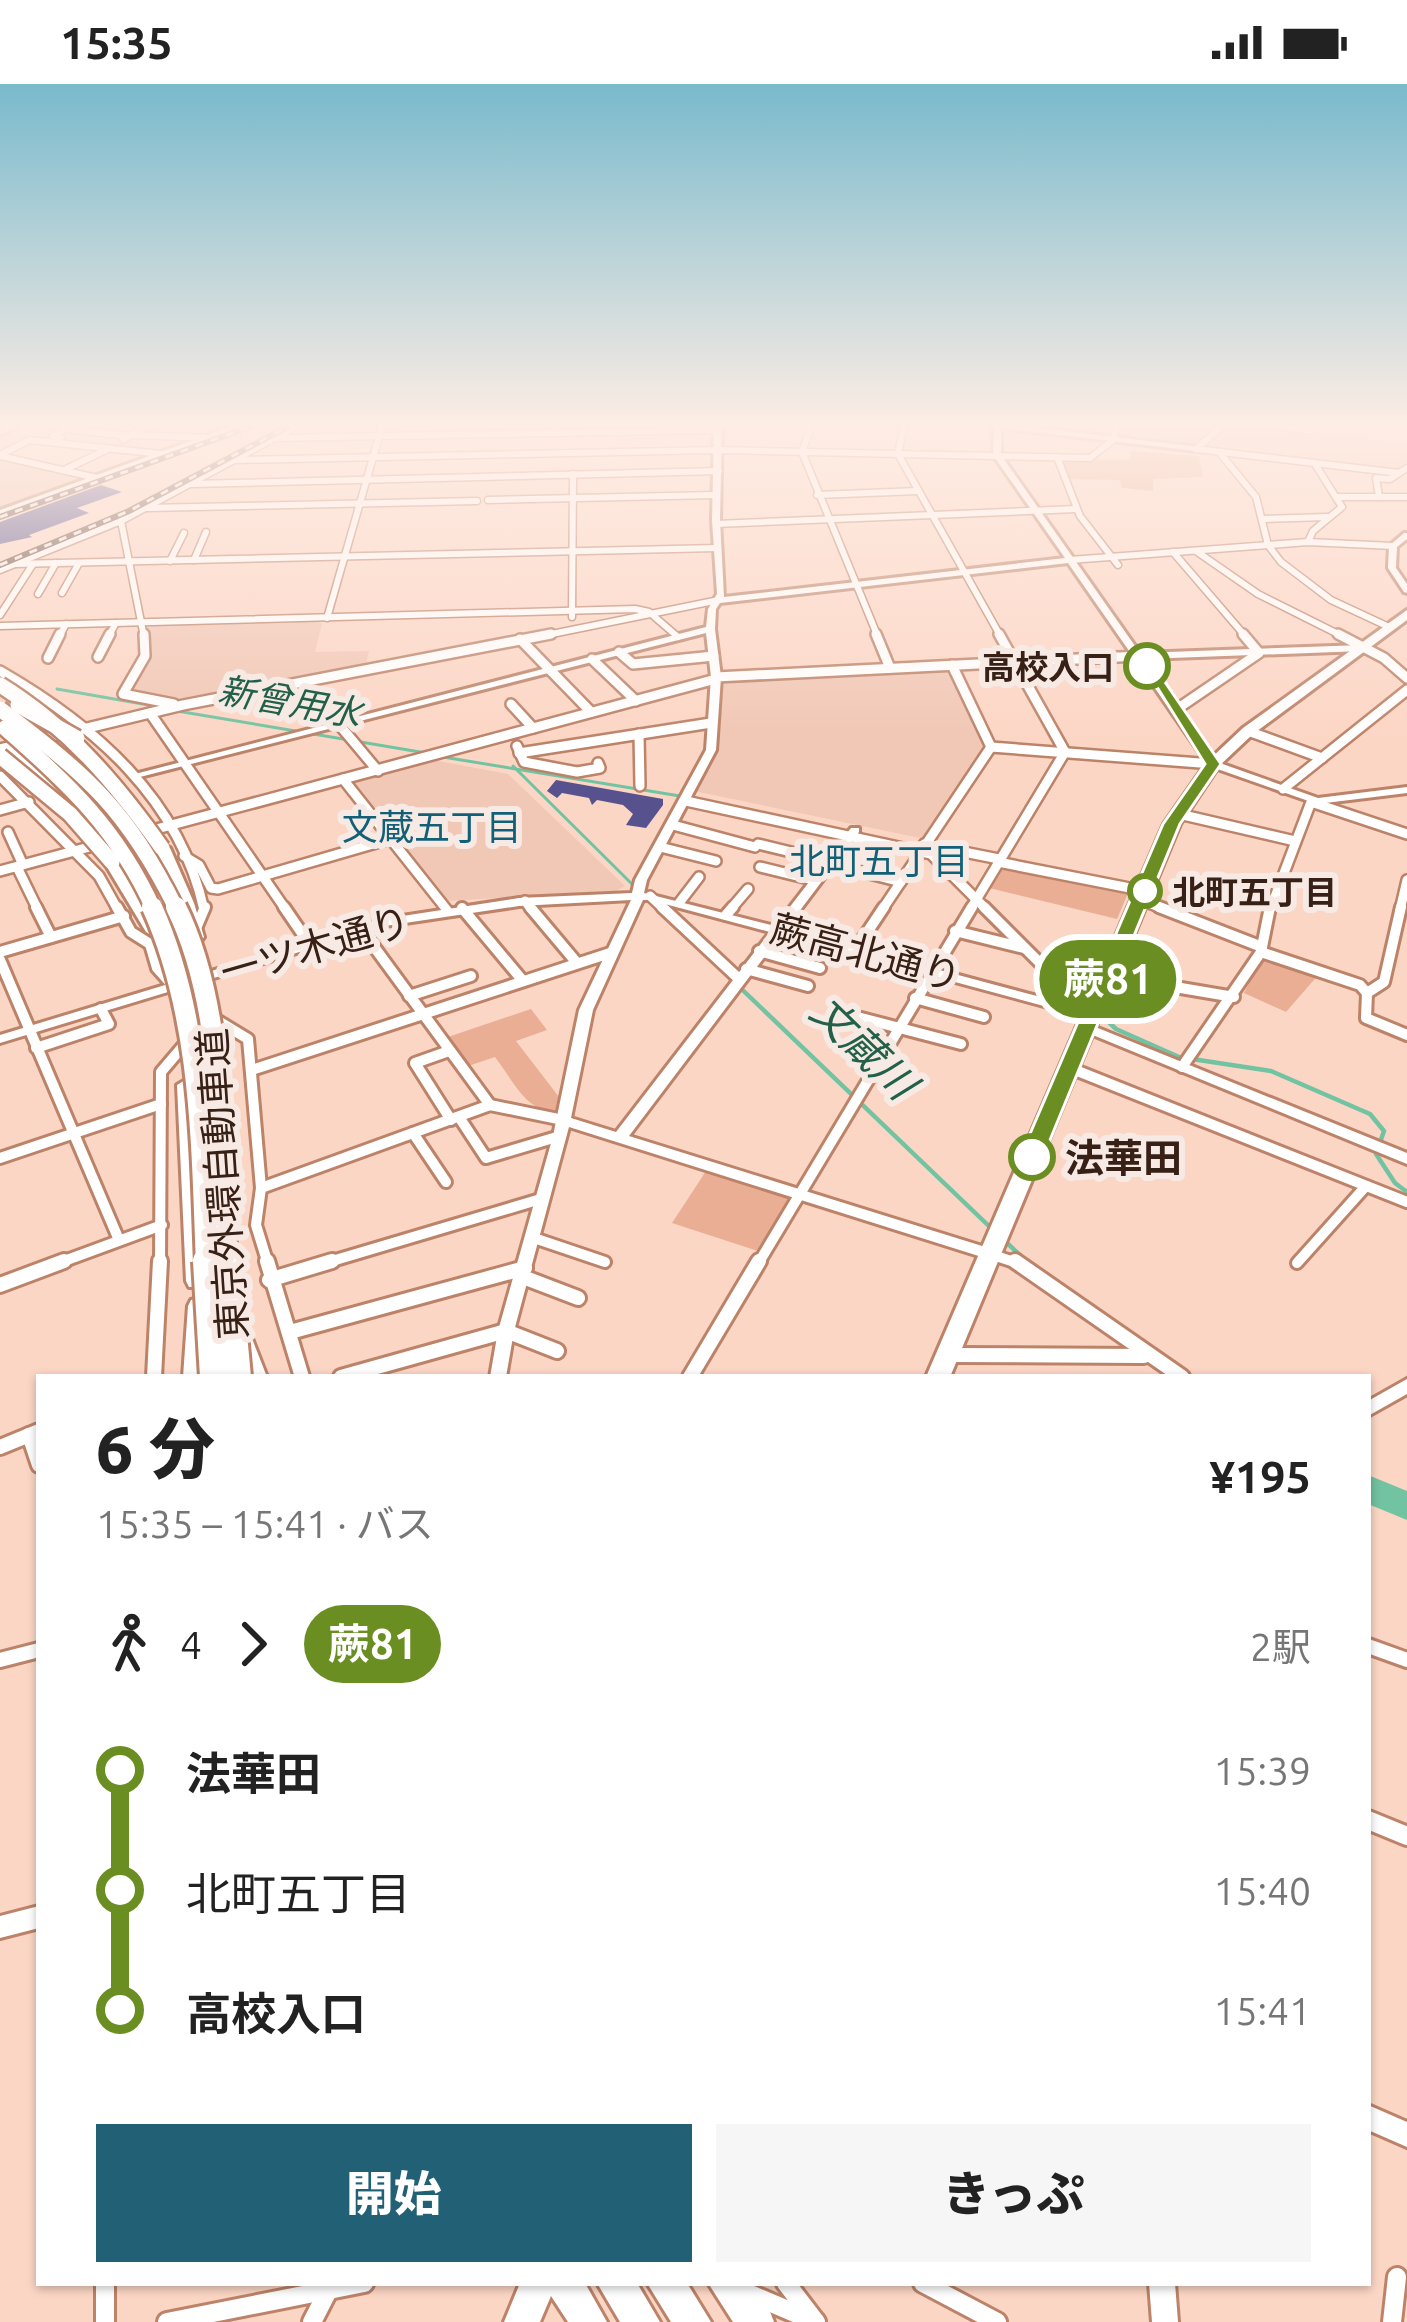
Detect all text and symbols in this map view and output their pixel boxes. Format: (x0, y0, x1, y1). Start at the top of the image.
text: 15:35 (60, 17, 173, 68)
marker: 高校入口 (1125, 644, 1169, 688)
place label: 高校入口 (982, 648, 1114, 685)
water label: 新曾用水 (216, 668, 368, 734)
district label: 文蔵五丁目 (342, 806, 522, 847)
district label: 北町五丁目 (789, 840, 969, 881)
place label: 北町五丁目 (1172, 873, 1337, 910)
marker: 北町五丁目 (1129, 875, 1161, 907)
street label: 一ツ木通り (215, 898, 415, 994)
street label: 蕨高北通り (766, 906, 966, 998)
line badge: 蕨81 (1039, 940, 1177, 1018)
text: 蕨81 (1063, 955, 1153, 1002)
water label: 文蔵川 (802, 986, 929, 1110)
street label: 東京外環自動車道 (190, 1027, 254, 1341)
marker: 法華田 (1010, 1135, 1054, 1179)
place label: 法華田 (1065, 1136, 1182, 1179)
text: 6 分 (96, 1411, 215, 1485)
text: ¥195 (1209, 1451, 1311, 1502)
text: 15:35 – 15:41 · バス (96, 1502, 434, 1545)
icon: walk (96, 1611, 162, 1677)
icon: forward (220, 1611, 286, 1677)
text: 蕨81 (328, 1620, 417, 1667)
text: 4 (180, 1623, 202, 1666)
text: 2駅 (1250, 1625, 1311, 1668)
text: 法華田 (186, 1748, 321, 1799)
text: 15:39 (1213, 1749, 1311, 1792)
text: 北町五丁目 (186, 1868, 411, 1919)
text: 15:40 (1213, 1869, 1311, 1912)
text: 高校入口 (186, 1988, 366, 2039)
text: 15:41 (1213, 1989, 1311, 2032)
button: 開始 (96, 2124, 692, 2262)
button: きっぷ (716, 2124, 1311, 2262)

